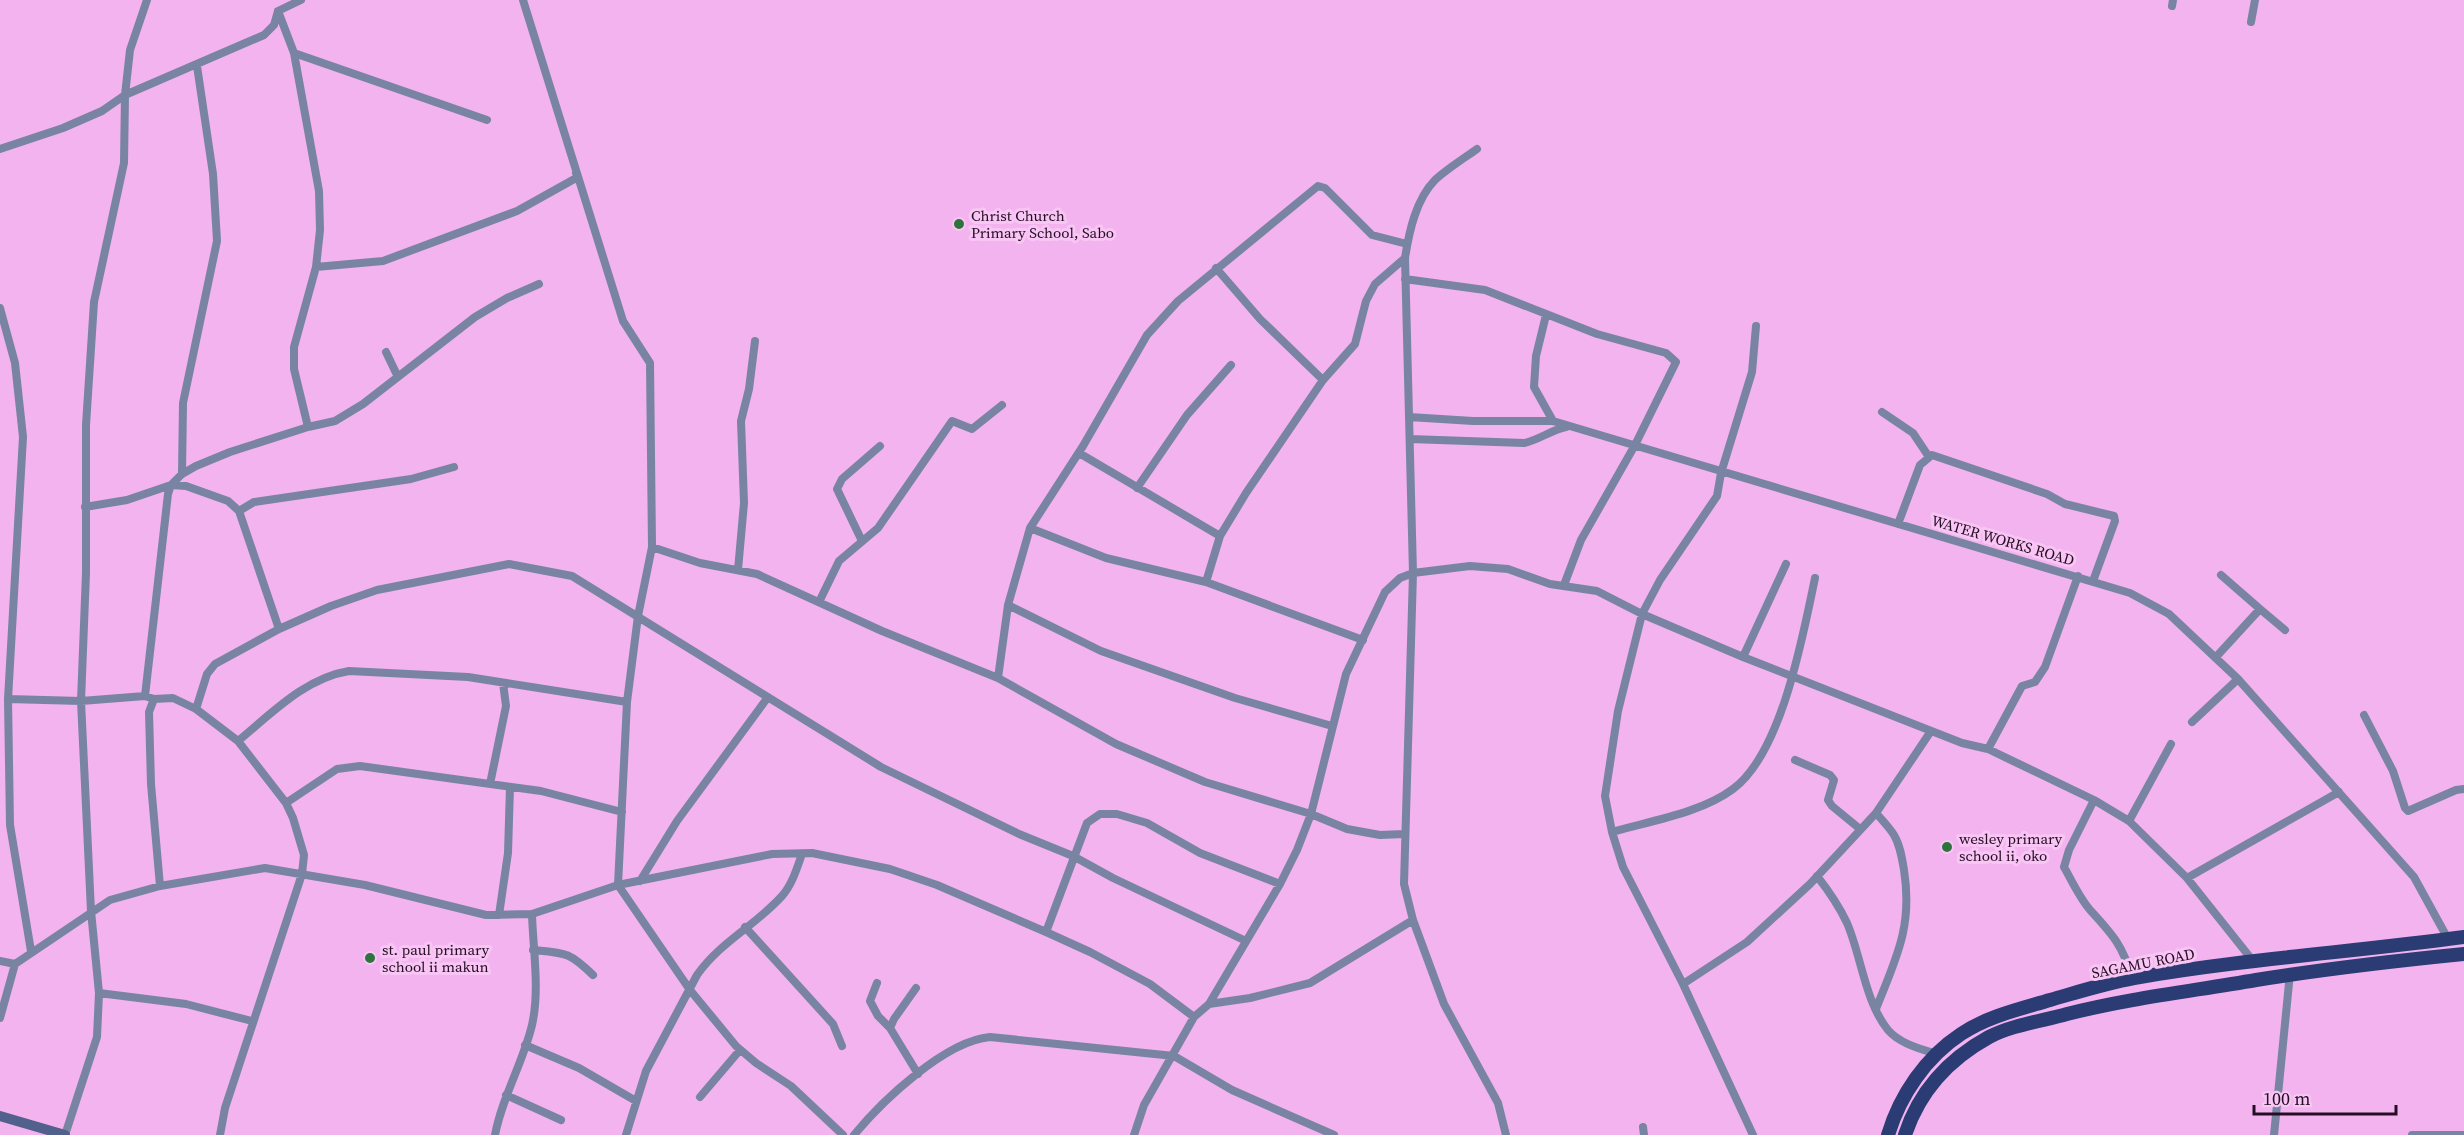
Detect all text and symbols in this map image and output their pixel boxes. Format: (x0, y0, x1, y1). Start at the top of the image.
place label: Christ Church Primary School, Sabo (971, 205, 1114, 243)
marker: Christ Church Primary School, Sabo (952, 217, 966, 231)
street label: WATER WORKS ROAD (1929, 510, 2077, 570)
place label: wesley primary school ii, oko (1959, 828, 2062, 866)
marker: wesley primary school ii, oko (1940, 840, 1954, 854)
place label: st. paul primary school ii makun (382, 939, 490, 977)
street label: SAGAMU ROAD (2090, 943, 2196, 983)
marker: st. paul primary school ii makun (363, 951, 377, 965)
scale bar (2254, 1078, 2396, 1116)
text: 100 m (2263, 1086, 2310, 1111)

